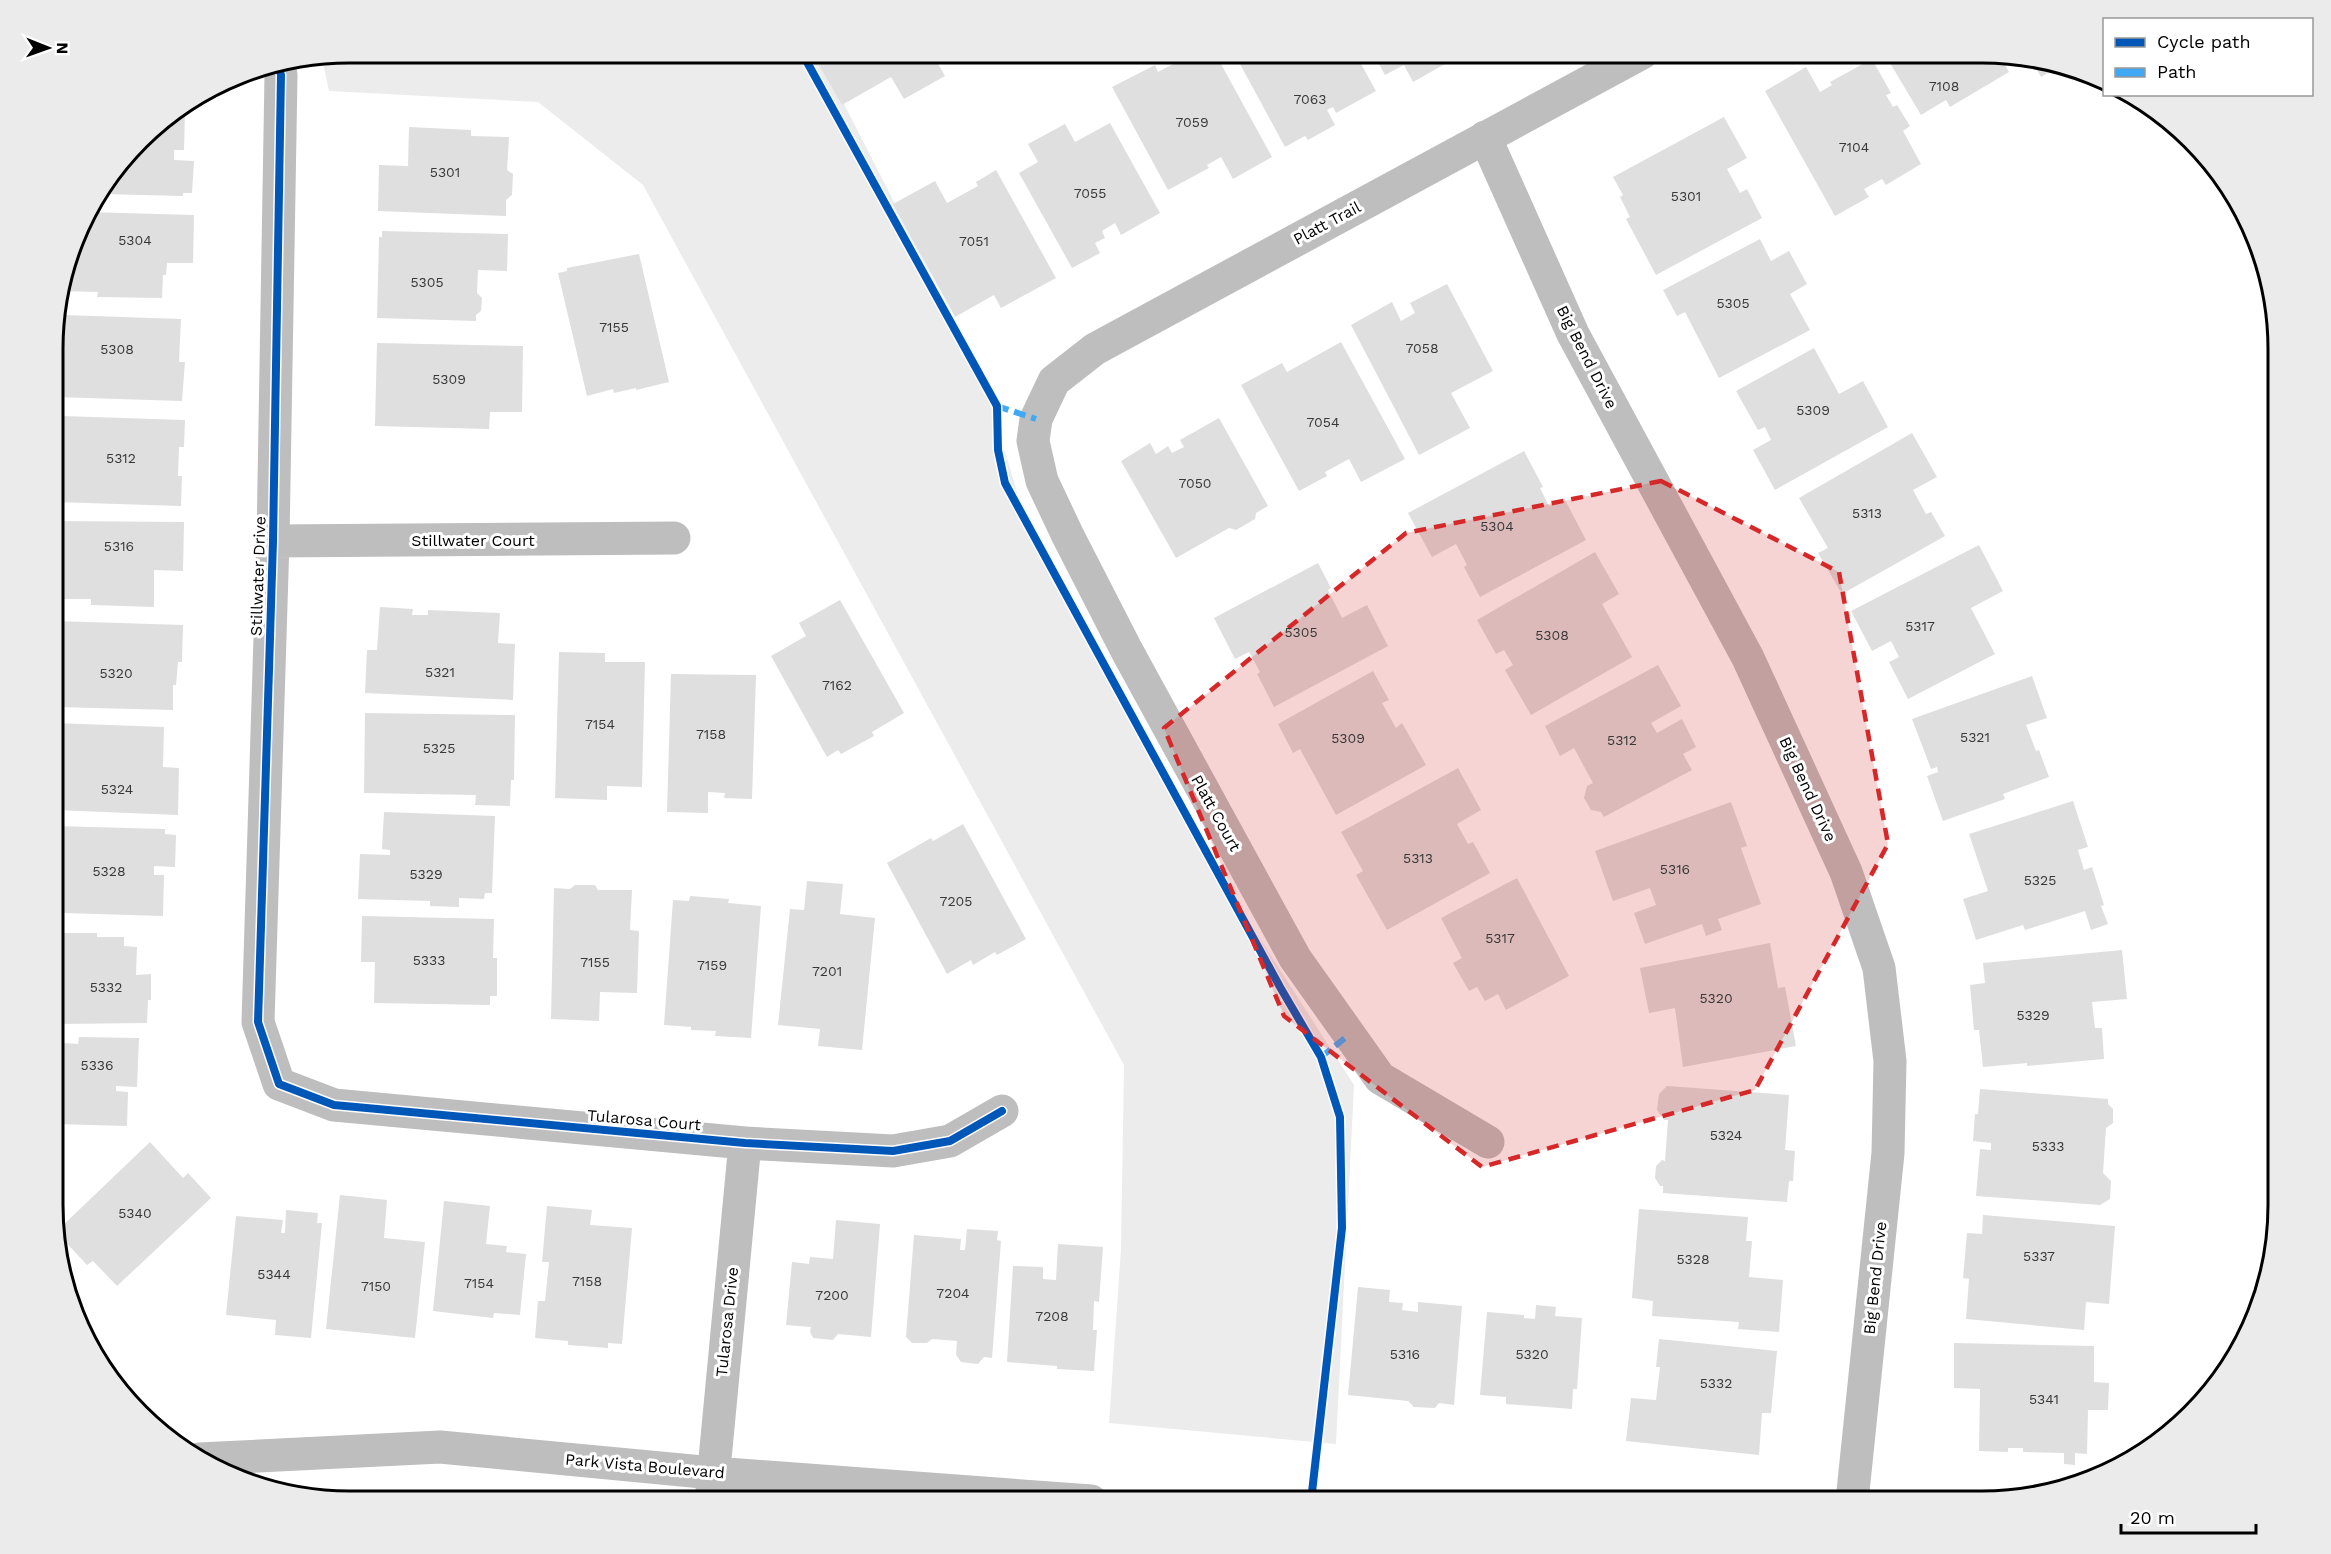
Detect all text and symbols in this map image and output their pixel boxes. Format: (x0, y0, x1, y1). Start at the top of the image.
north arrow (18, 18, 78, 78)
legend (2103, 18, 2313, 96)
text: Cycle path (2157, 31, 2251, 52)
text: N (53, 42, 72, 54)
text: Path (2157, 61, 2197, 82)
house number: 7108 (1929, 78, 1959, 94)
house number: 7063 (1294, 91, 1326, 107)
house number: 7059 (1175, 114, 1209, 130)
house number: 7104 (1839, 139, 1869, 155)
house number: 5301 (430, 164, 460, 180)
house number: 7055 (1074, 185, 1106, 201)
house number: 5301 (1671, 188, 1701, 204)
street label: Platt Trail (1290, 197, 1364, 249)
house number: 5304 (118, 232, 152, 248)
house number: 7051 (959, 233, 989, 249)
house number: 5305 (410, 274, 444, 290)
house number: 5305 (1716, 295, 1750, 311)
street label: Big Bend Drive (1553, 302, 1621, 412)
house number: 7155 (599, 319, 629, 335)
house number: 7058 (1405, 340, 1439, 356)
house number: 5308 (100, 341, 134, 357)
house number: 5309 (432, 371, 466, 387)
house number: 5309 (1796, 402, 1830, 418)
house number: 7054 (1307, 414, 1339, 430)
house number: 5312 (106, 450, 136, 466)
house number: 7050 (1178, 475, 1212, 491)
house number: 5313 (1852, 505, 1882, 521)
street label: Stillwater Drive (246, 516, 270, 636)
house number: 5304 (1480, 518, 1514, 534)
street label: Stillwater Court (411, 531, 535, 550)
house number: 5316 (104, 538, 134, 554)
house number: 5317 (1905, 618, 1935, 634)
house number: 5305 (1284, 624, 1318, 640)
house number: 5308 (1535, 627, 1569, 643)
house number: 5321 (425, 664, 455, 680)
house number: 5320 (99, 665, 133, 681)
house number: 7162 (822, 677, 852, 693)
house number: 7154 (585, 716, 615, 732)
house number: 7158 (696, 726, 726, 742)
house number: 5321 (1960, 729, 1990, 745)
house number: 5309 (1331, 730, 1365, 746)
house number: 5312 (1607, 732, 1637, 748)
street label: Big Bend Drive (1775, 734, 1841, 844)
house number: 5325 (423, 740, 455, 756)
street label: Platt Court (1187, 771, 1245, 855)
house number: 5324 (101, 781, 133, 797)
house number: 5313 (1403, 850, 1433, 866)
house number: 5316 (1660, 861, 1690, 877)
house number: 5328 (92, 863, 126, 879)
house number: 5329 (409, 866, 443, 882)
house number: 5325 (2024, 872, 2056, 888)
house number: 7205 (940, 893, 972, 909)
house number: 5317 (1485, 930, 1515, 946)
house number: 5333 (413, 952, 445, 968)
house number: 7155 (580, 954, 610, 970)
house number: 7159 (697, 957, 727, 973)
house number: 7201 (812, 963, 842, 979)
house number: 5332 (90, 979, 122, 995)
house number: 5320 (1699, 990, 1733, 1006)
house number: 5329 (2016, 1007, 2050, 1023)
house number: 5336 (81, 1057, 113, 1073)
street label: Tularosa Court (586, 1106, 702, 1134)
house number: 5324 (1710, 1127, 1742, 1143)
house number: 5333 (2032, 1138, 2064, 1154)
house number: 5340 (118, 1205, 152, 1221)
street label: Big Bend Drive (1860, 1221, 1890, 1335)
house number: 5337 (2023, 1248, 2055, 1264)
house number: 5328 (1676, 1251, 1710, 1267)
house number: 5344 (257, 1266, 291, 1282)
street label: Tularosa Drive (712, 1266, 742, 1378)
house number: 7158 (572, 1273, 602, 1289)
house number: 7154 (464, 1275, 494, 1291)
house number: 7150 (361, 1278, 391, 1294)
house number: 7204 (936, 1285, 970, 1301)
house number: 7200 (815, 1287, 849, 1303)
house number: 7208 (1035, 1308, 1069, 1324)
house number: 5316 (1390, 1346, 1420, 1362)
house number: 5320 (1515, 1346, 1549, 1362)
house number: 5332 (1700, 1375, 1732, 1391)
house number: 5341 (2029, 1391, 2059, 1407)
street label: Park Vista Boulevard (564, 1450, 726, 1482)
scale bar (2121, 1497, 2256, 1535)
text: 20 m (2130, 1507, 2175, 1528)

